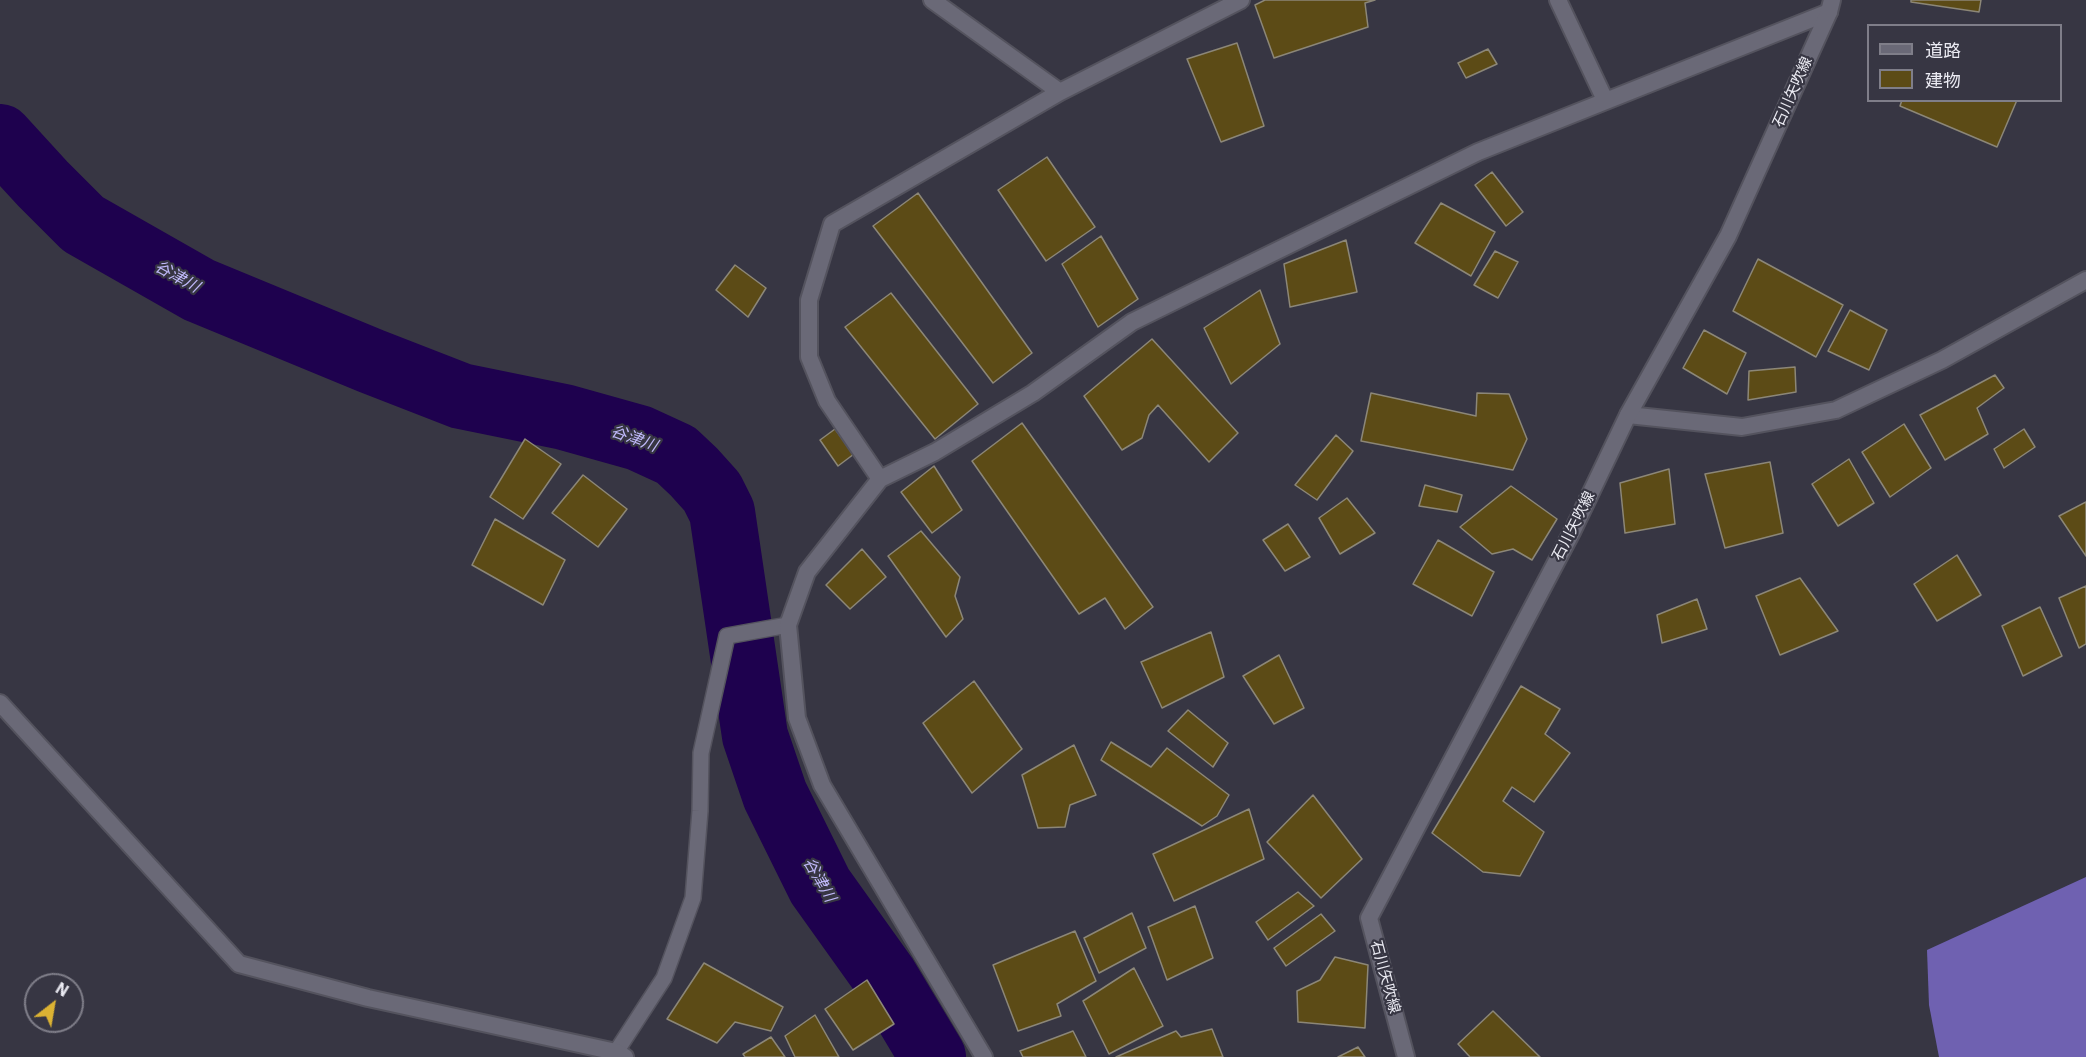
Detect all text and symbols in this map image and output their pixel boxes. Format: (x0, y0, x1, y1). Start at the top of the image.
legend (1867, 24, 2062, 102)
text: 道路 (1925, 39, 1961, 62)
street label: 石川矢吹線 (1770, 54, 1816, 130)
text: 建物 (1925, 69, 1961, 92)
water label: 谷津川 (151, 257, 203, 297)
water label: 谷津川 (608, 422, 660, 456)
street label: 石川矢吹線 (1549, 489, 1599, 563)
water label: 谷津川 (799, 854, 839, 906)
street label: 石川矢吹線 (1367, 938, 1403, 1016)
north arrow (24, 973, 84, 1033)
text: N (52, 978, 72, 1001)

